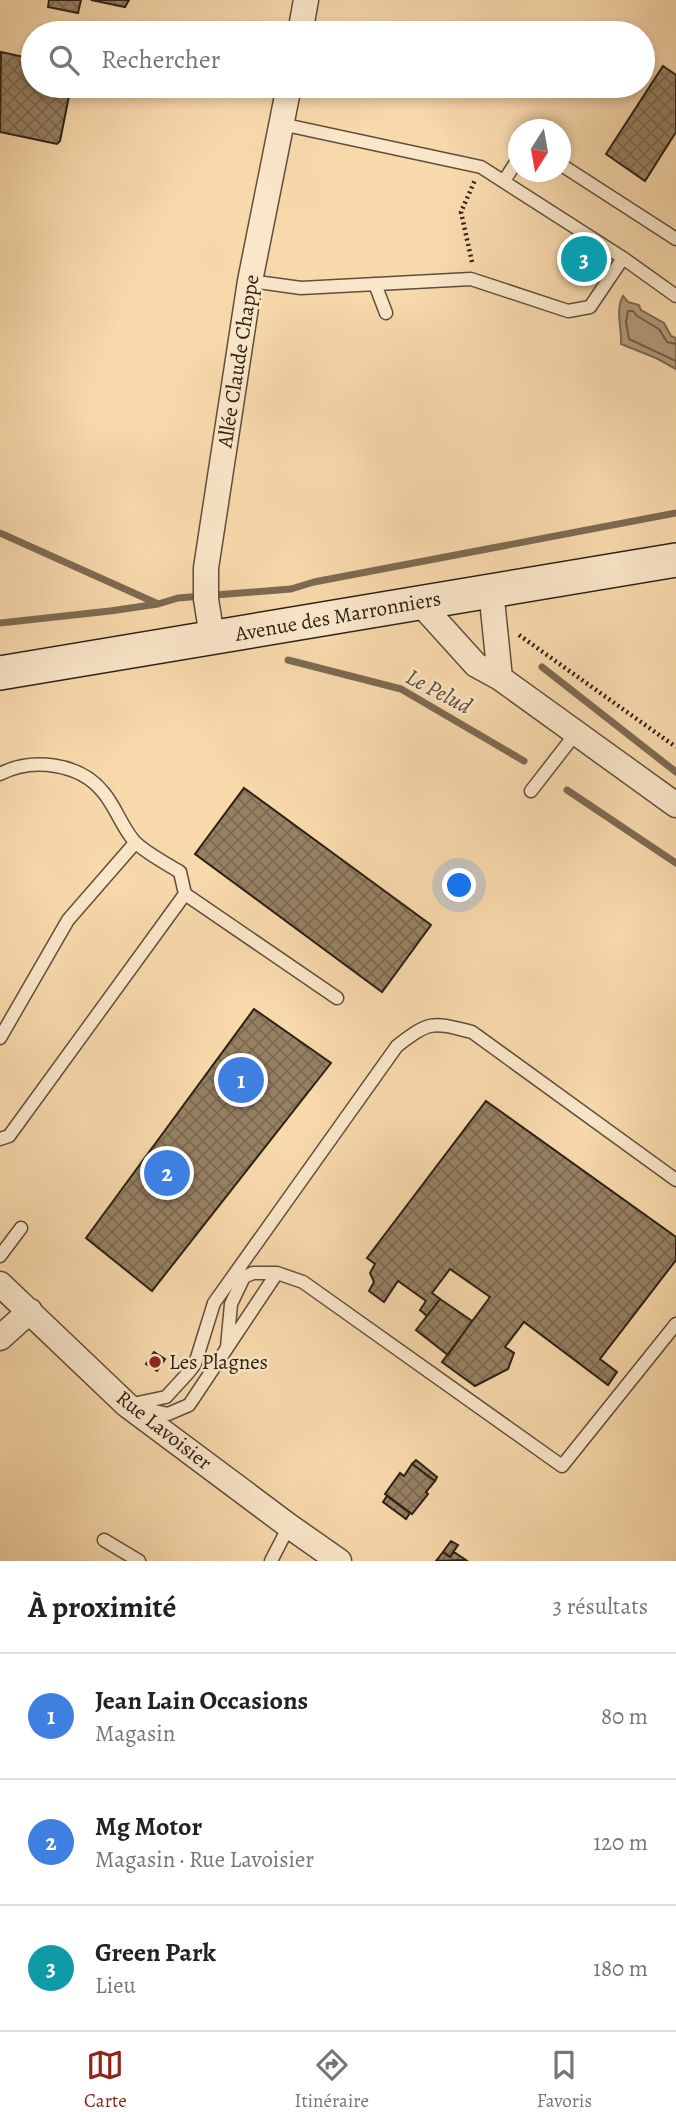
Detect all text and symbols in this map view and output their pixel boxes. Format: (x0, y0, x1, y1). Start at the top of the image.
search box (21, 21, 655, 98)
icon: search (45, 41, 83, 79)
text: Rechercher (101, 42, 221, 77)
north arrow (508, 119, 571, 182)
pin: 3 (561, 233, 607, 285)
street label: Allée Claude Chappe (210, 272, 266, 451)
street label: Avenue des Marronniers (232, 584, 443, 648)
water label: Le Pelud (400, 661, 477, 722)
your location (442, 868, 476, 902)
pin: 1 (218, 1054, 264, 1106)
pin: 2 (144, 1147, 190, 1199)
place label: Les Plagnes (169, 1348, 268, 1376)
marker: Les Plagnes (147, 1354, 163, 1370)
street label: Rue Lavoisier (110, 1384, 218, 1476)
text: À proximité (28, 1587, 176, 1627)
text: 3 résultats (553, 1591, 648, 1622)
text: Jean Lain Occasions (95, 1683, 308, 1718)
text: 1 (47, 1701, 55, 1732)
text: 80 m (601, 1701, 648, 1732)
text: Magasin (95, 1718, 175, 1749)
text: Mg Motor (95, 1809, 202, 1844)
text: 2 (45, 1827, 57, 1858)
text: 120 m (593, 1827, 648, 1858)
text: Magasin · Rue Lavoisier (95, 1844, 314, 1875)
text: Green Park (95, 1935, 216, 1970)
text: 3 (46, 1953, 56, 1984)
text: 180 m (593, 1953, 648, 1984)
text: Lieu (95, 1970, 136, 2001)
tab: Carte (84, 2046, 127, 2114)
tab: Itinéraire (295, 2046, 369, 2114)
tab: Favoris (537, 2046, 592, 2114)

